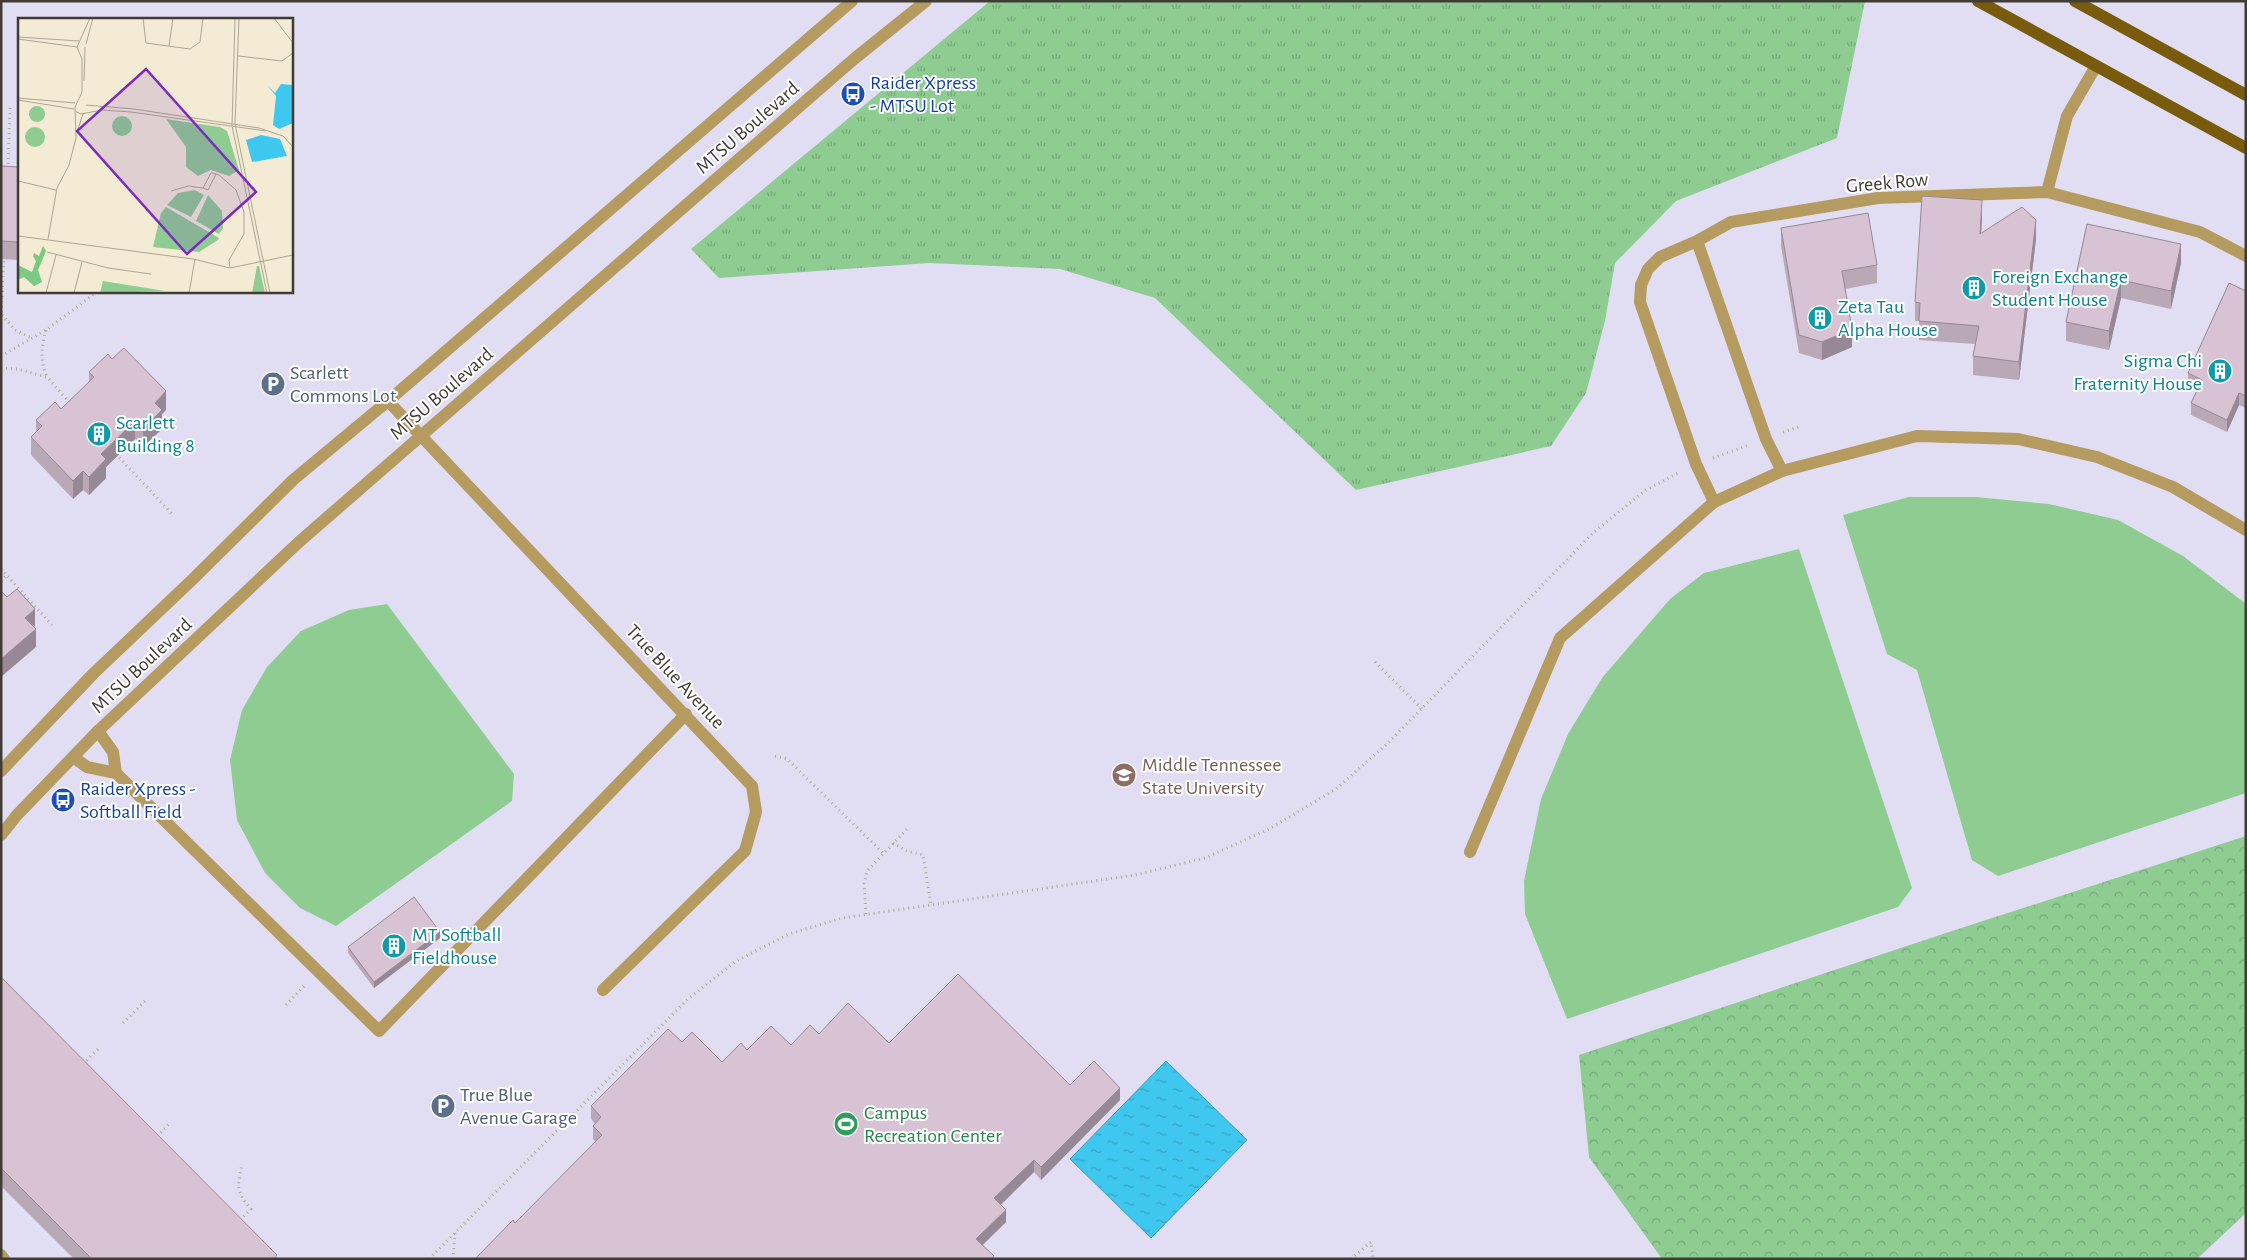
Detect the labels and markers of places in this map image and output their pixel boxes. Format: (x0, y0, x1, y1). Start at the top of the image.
place label: Raider Xpress - MTSU Lot (870, 73, 976, 116)
bus stop icon: Raider Xpress - MTSU Lot (840, 81, 866, 107)
place label: Foreign Exchange Student House (1992, 267, 2128, 310)
building icon: Foreign Exchange Student House (1961, 275, 1987, 301)
place label: Zeta Tau Alpha House (1838, 297, 1938, 340)
building icon: Zeta Tau Alpha House (1807, 305, 1833, 331)
place label: Sigma Chi Fraternity House (2073, 351, 2202, 394)
building icon: Sigma Chi Fraternity House (2207, 358, 2233, 384)
place label: Scarlett Commons Lot (290, 363, 397, 406)
parking icon: Scarlett Commons Lot (260, 371, 286, 397)
place label: Scarlett Building 8 (116, 413, 195, 456)
building icon: Scarlett Building 8 (86, 421, 112, 447)
place label: Middle Tennessee State University (1142, 755, 1281, 798)
school or university icon: Middle Tennessee State University (1111, 762, 1137, 788)
place label: Raider Xpress - Softball Field (80, 779, 196, 822)
bus stop icon: Raider Xpress - Softball Field (50, 787, 76, 813)
place label: MT Softball Fieldhouse (412, 925, 501, 968)
building icon: MT Softball Fieldhouse (381, 933, 407, 959)
place label: True Blue Avenue Garage (460, 1085, 577, 1128)
parking icon: True Blue Avenue Garage (430, 1093, 456, 1119)
place label: Campus Recreation Center (864, 1103, 1002, 1146)
sports icon: Campus Recreation Center (833, 1111, 859, 1137)

